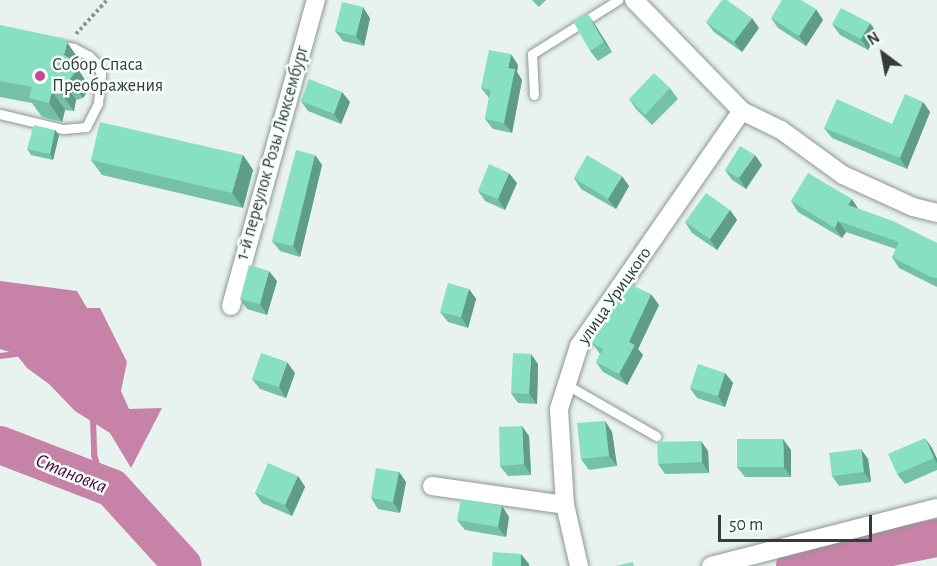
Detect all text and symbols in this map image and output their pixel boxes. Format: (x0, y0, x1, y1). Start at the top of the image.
north arrow (853, 24, 913, 84)
text: N (865, 29, 882, 48)
street label: 1-й переулок Розы Люксембург (232, 43, 314, 263)
place label: Собор Спаса Преображения (52, 55, 163, 98)
marker: Собор Спаса Преображения (33, 69, 47, 83)
street label: улица Урицкого (573, 243, 657, 349)
water label: Становка (32, 449, 110, 499)
scale bar (721, 503, 876, 541)
text: 50 m (729, 516, 763, 534)

